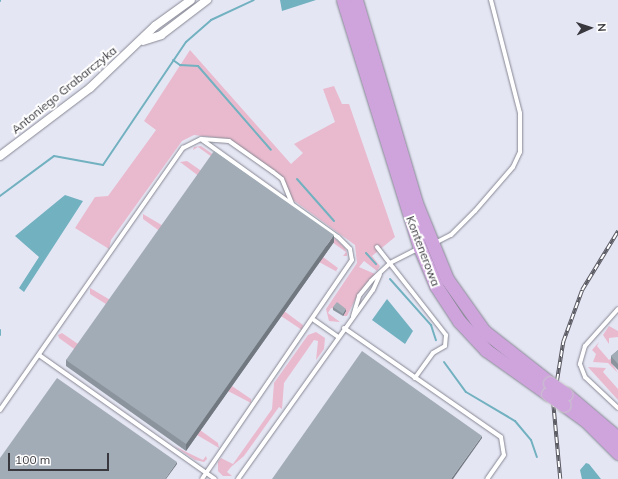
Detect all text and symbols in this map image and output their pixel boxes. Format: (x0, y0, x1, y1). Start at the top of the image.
north arrow (570, 8, 610, 48)
text: N (595, 23, 609, 32)
street label: Antoniego Grabarczyka (8, 43, 120, 137)
street label: Kontenerowa (403, 214, 443, 288)
scale bar (10, 445, 111, 471)
text: 100 m (15, 452, 50, 467)

